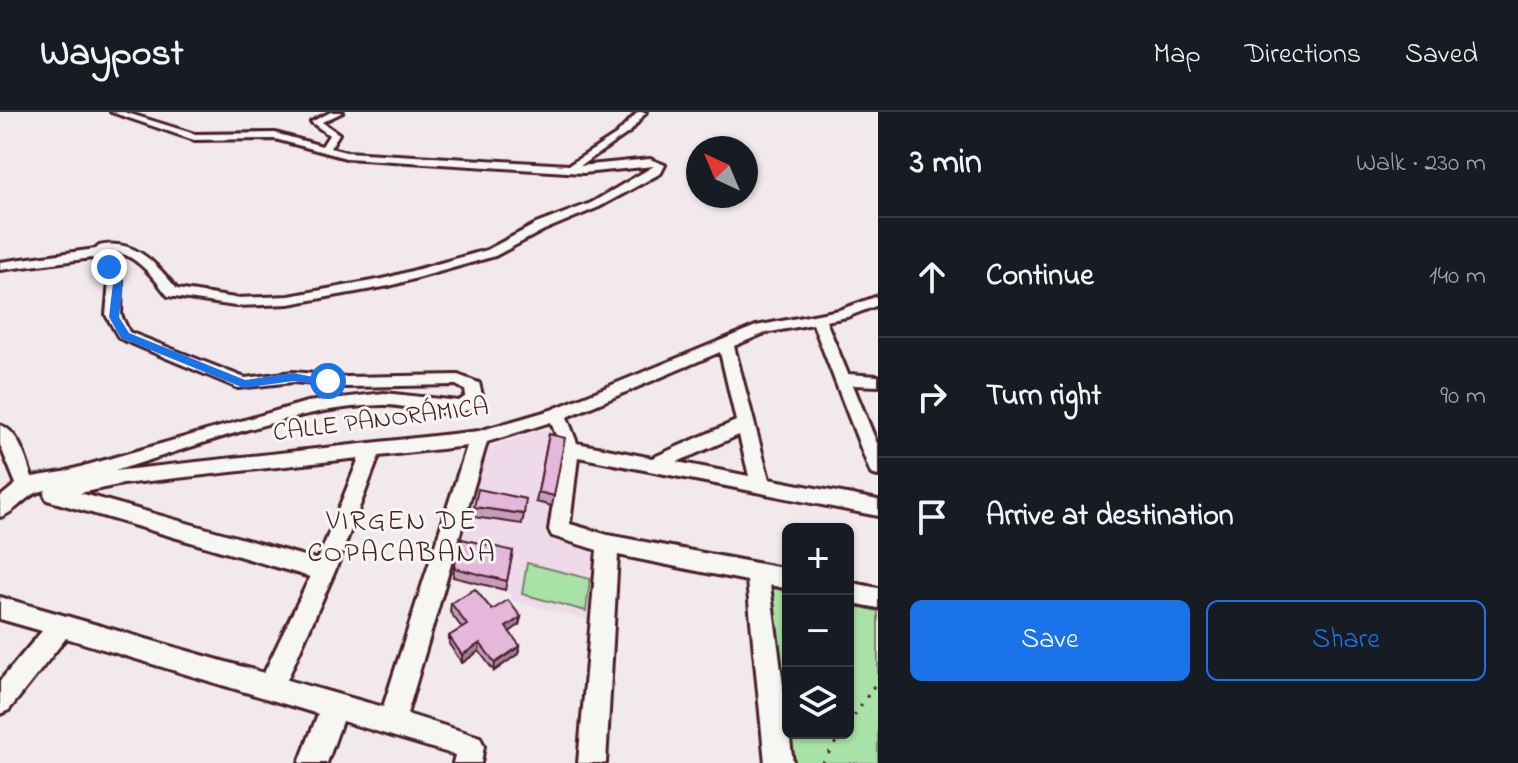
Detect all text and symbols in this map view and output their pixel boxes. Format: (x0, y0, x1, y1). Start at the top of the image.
text: Waypost (40, 27, 184, 83)
text: Map (1153, 35, 1201, 76)
text: Directions (1245, 35, 1361, 76)
text: Saved (1405, 35, 1478, 76)
north arrow (686, 136, 758, 208)
text: 3 min (910, 139, 982, 189)
text: Walk · 230 m (1356, 145, 1486, 183)
route end (91, 249, 127, 285)
icon: ahead (910, 255, 954, 299)
text: Continue (986, 255, 1094, 299)
text: 140 m (1429, 258, 1486, 296)
route start (310, 363, 346, 399)
icon: right (910, 375, 954, 419)
text: Turn right (986, 375, 1101, 419)
text: 90 m (1440, 378, 1486, 416)
street label: CALLE PANORÁMICA (271, 389, 491, 453)
icon: arrive (910, 495, 954, 539)
text: Arrive at destination (986, 495, 1234, 539)
district label: VIRGEN DE COPACABANA (307, 502, 497, 575)
map controls (782, 523, 854, 739)
button: + (782, 523, 854, 595)
button: − (782, 595, 854, 667)
button: Save (910, 600, 1190, 681)
button: Share (1206, 600, 1486, 681)
button: layers (782, 667, 854, 739)

